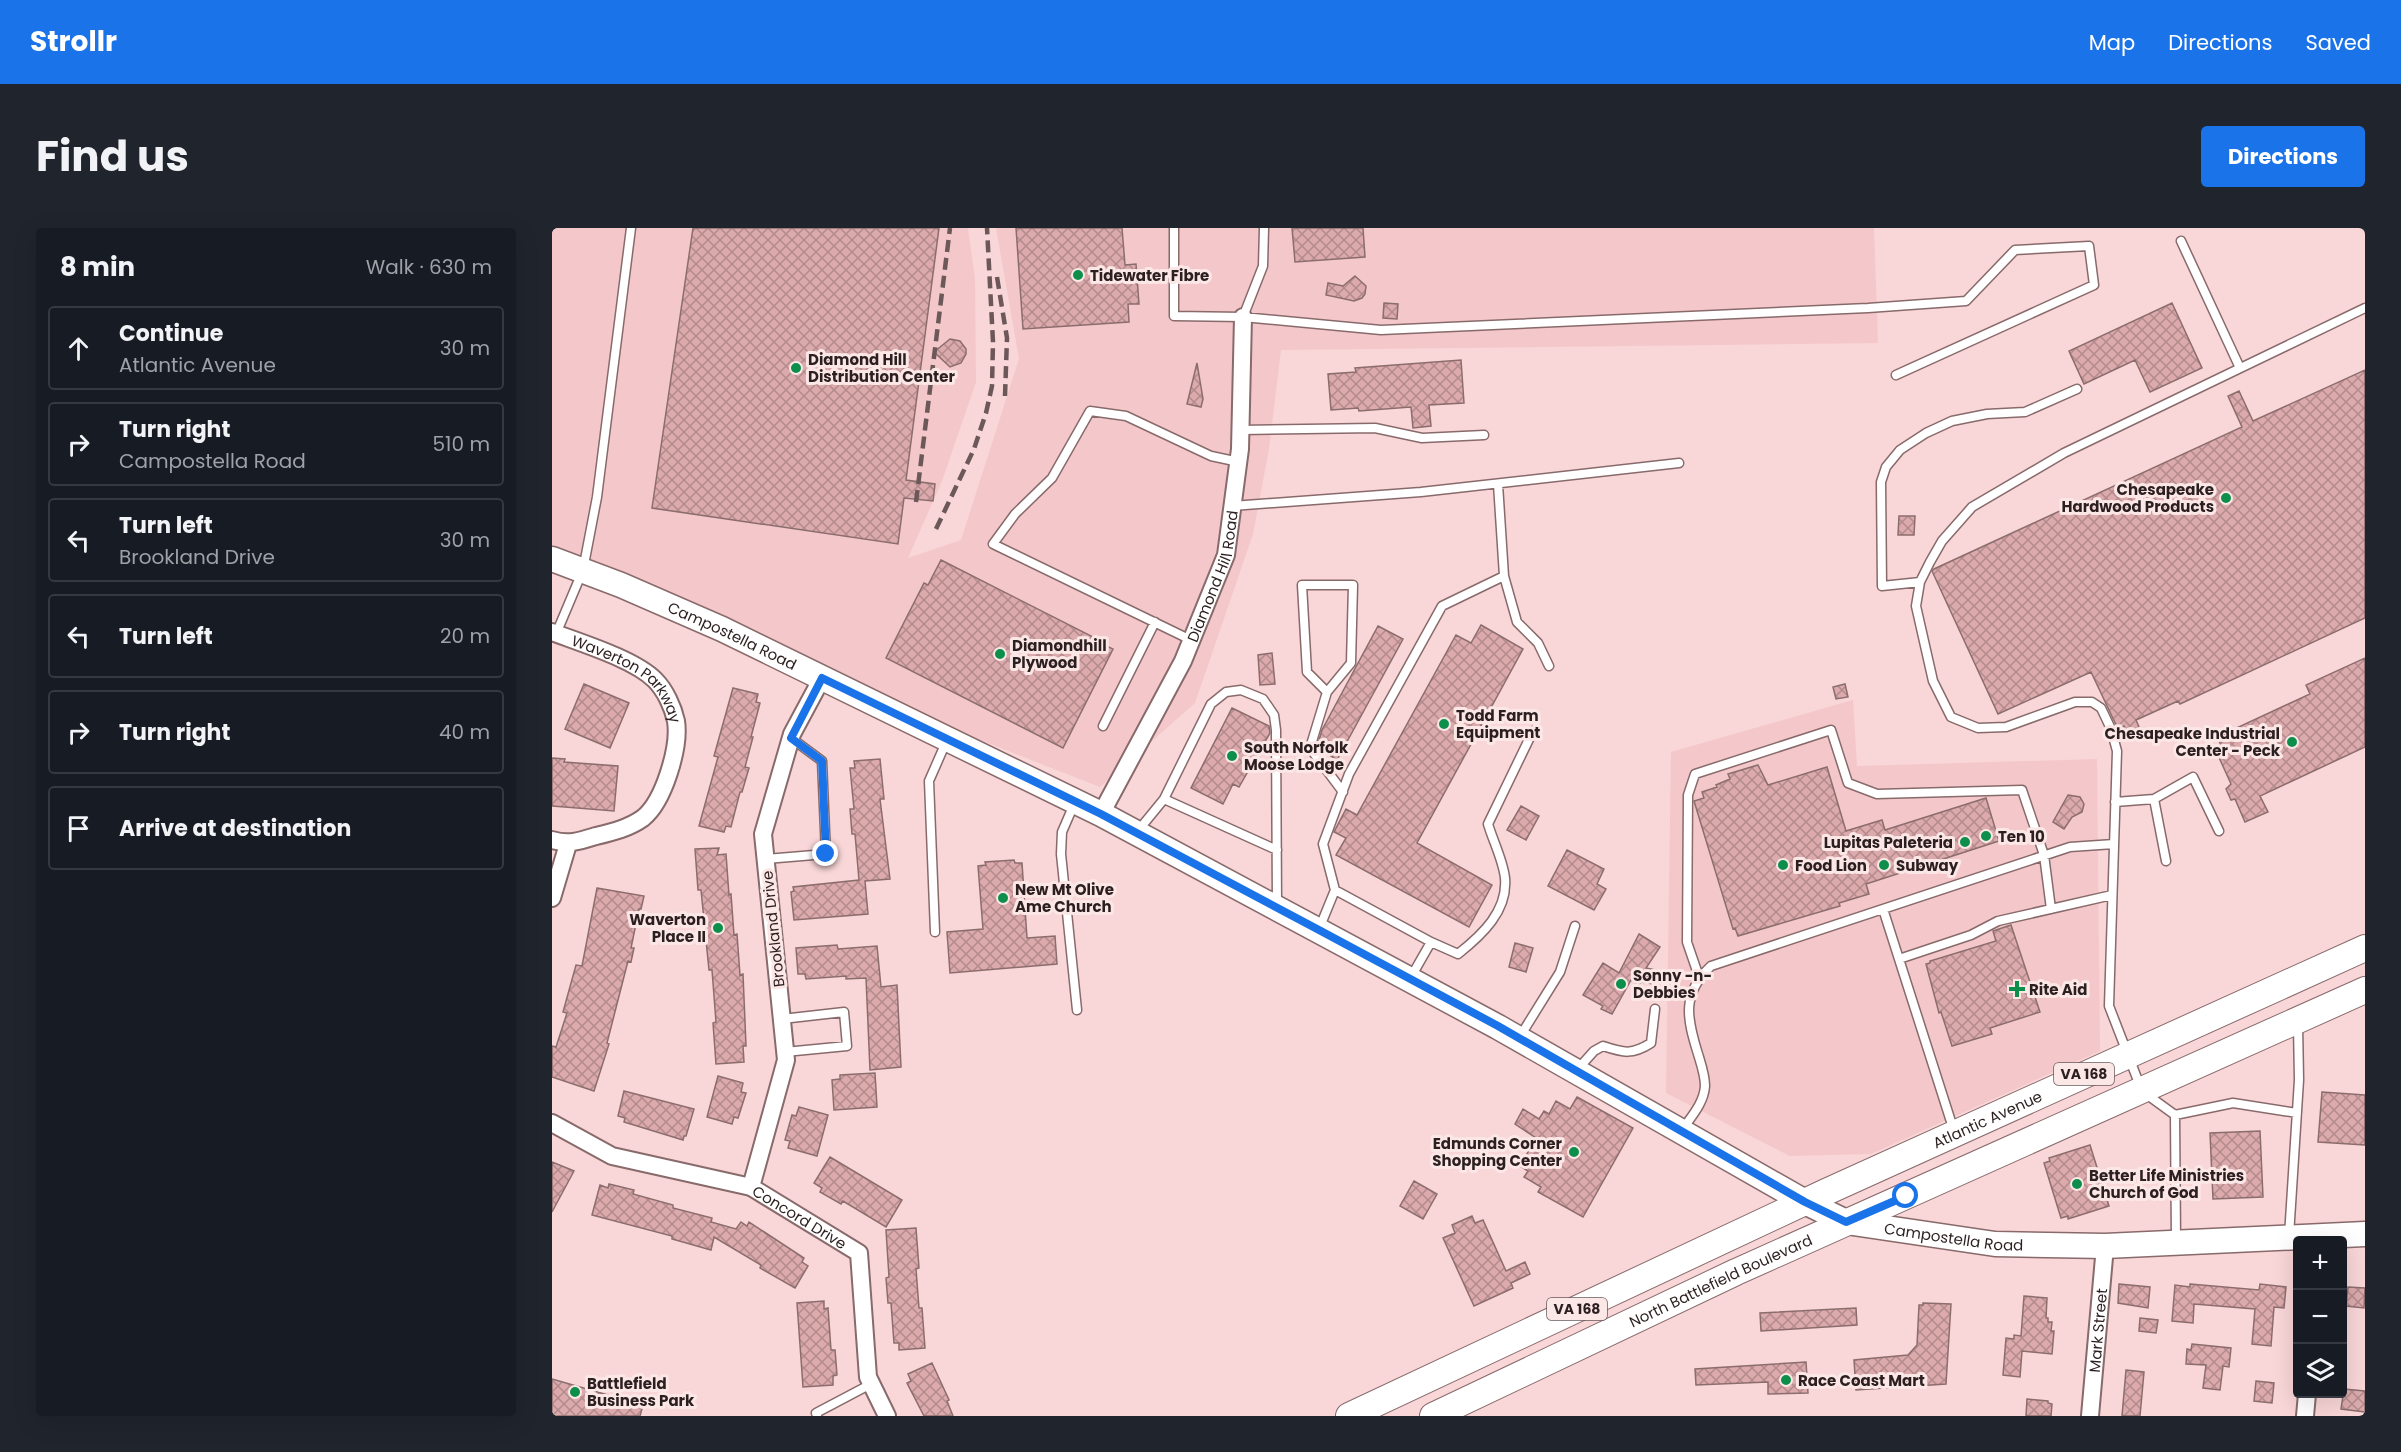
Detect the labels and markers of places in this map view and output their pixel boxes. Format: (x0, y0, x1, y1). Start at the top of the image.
place label: Tidewater Fibre (1090, 265, 1209, 286)
marker: Tidewater Fibre (1071, 268, 1085, 282)
place label: Diamond Hill Distribution Center (808, 349, 955, 387)
marker: Diamond Hill Distribution Center (789, 361, 803, 375)
place label: Chesapeake Hardwood Products (2062, 479, 2214, 517)
marker: Chesapeake Hardwood Products (2219, 491, 2233, 505)
place label: Diamondhill Plywood (1012, 635, 1107, 673)
marker: Diamondhill Plywood (993, 647, 1007, 661)
place label: Todd Farm Equipment (1456, 705, 1540, 743)
marker: Todd Farm Equipment (1437, 717, 1451, 731)
place label: Chesapeake Industrial Center - Peck (2105, 723, 2281, 761)
marker: Chesapeake Industrial Center - Peck (2285, 735, 2299, 749)
place label: South Norfolk Moose Lodge (1244, 737, 1349, 775)
marker: South Norfolk Moose Lodge (1225, 749, 1239, 763)
place label: Ten 10 (1998, 826, 2045, 847)
marker: Ten 10 (1979, 829, 1993, 843)
place label: Lupitas Paleteria (1824, 832, 1953, 853)
marker: Lupitas Paleteria (1958, 835, 1972, 849)
place label: Food Lion (1795, 855, 1867, 876)
place label: Subway (1896, 855, 1959, 876)
marker: Food Lion (1776, 858, 1790, 872)
marker: Subway (1877, 858, 1891, 872)
place label: New Mt Olive Ame Church (1015, 879, 1114, 917)
marker: New Mt Olive Ame Church (996, 891, 1010, 905)
place label: Waverton Place II (629, 909, 706, 947)
marker: Waverton Place II (711, 921, 725, 935)
place label: Sonny -n- Debbies (1633, 965, 1712, 1003)
marker: Sonny -n- Debbies (1614, 977, 1628, 991)
place label: Rite Aid (2029, 979, 2087, 1000)
marker: Rite Aid (2010, 982, 2024, 996)
place label: Edmunds Corner Shopping Center (1432, 1133, 1563, 1171)
marker: Edmunds Corner Shopping Center (1567, 1145, 1581, 1159)
place label: Better Life Ministries Church of God (2089, 1165, 2244, 1203)
marker: Better Life Ministries Church of God (2070, 1177, 2084, 1191)
place label: Race Coast Mart (1798, 1370, 1925, 1391)
place label: Battlefield Business Park (587, 1373, 695, 1411)
marker: Race Coast Mart (1779, 1373, 1793, 1387)
marker: Battlefield Business Park (568, 1385, 582, 1399)

